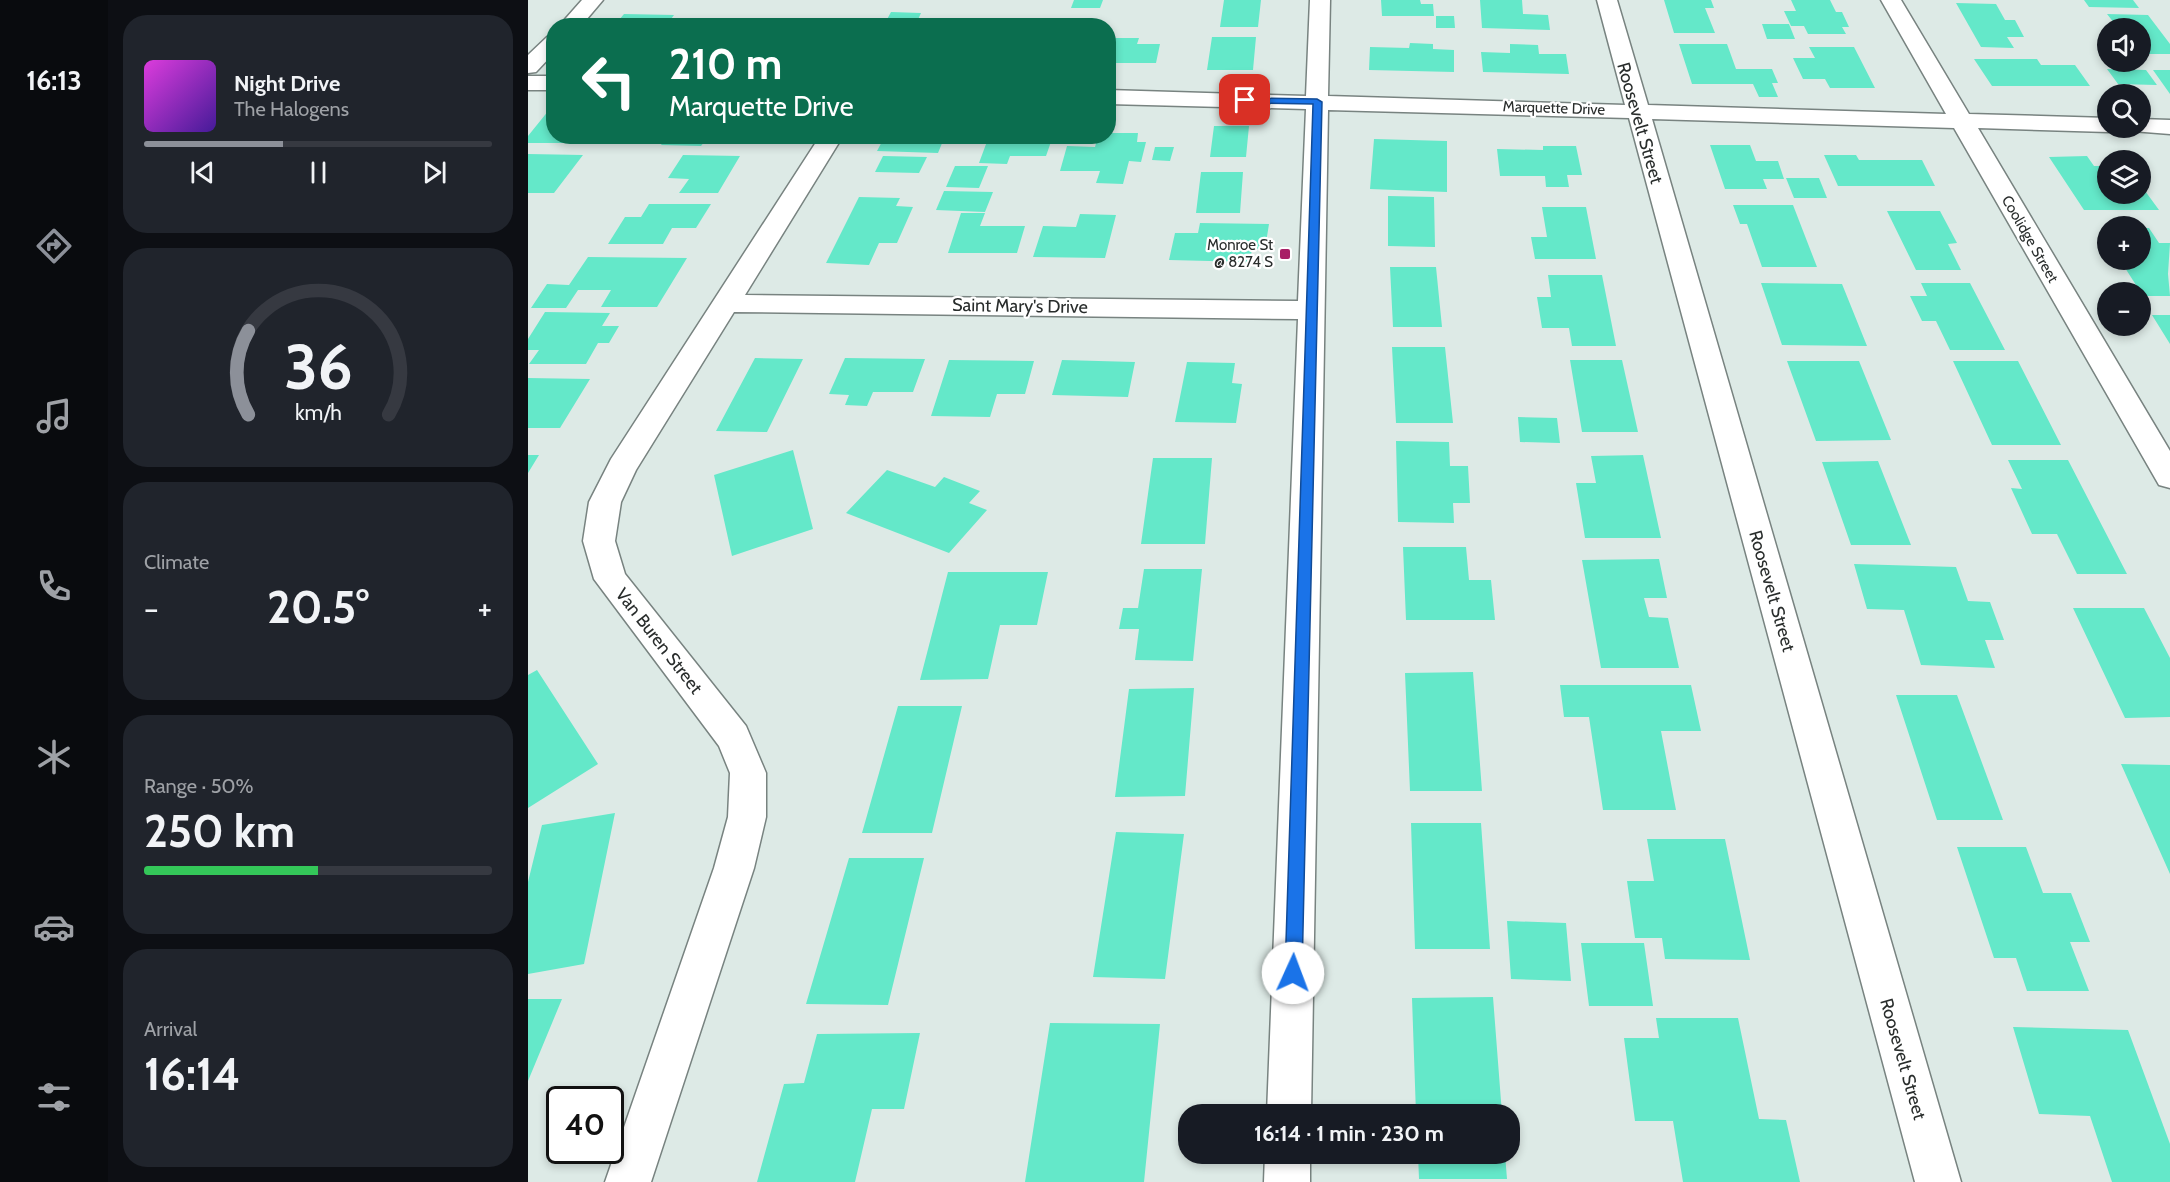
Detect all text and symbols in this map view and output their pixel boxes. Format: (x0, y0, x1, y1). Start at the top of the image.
map controls (2097, 18, 2151, 336)
button: sound (2097, 18, 2151, 72)
text: 210 m (669, 38, 782, 90)
icon: left (570, 42, 648, 120)
street label: Roosevelt Street (1612, 60, 1668, 186)
text: 16:13 (26, 64, 82, 97)
text: Night Drive (234, 70, 340, 97)
pin (1219, 74, 1270, 125)
icon: arrive (1228, 83, 1261, 116)
button: search (2097, 84, 2151, 138)
text: Marquette Drive (669, 90, 853, 123)
text: The Halogens (234, 97, 349, 121)
street label: Marquette Drive (1502, 97, 1606, 119)
button: layers (2097, 150, 2151, 204)
icon: previous (186, 156, 219, 189)
icon: pause (302, 156, 335, 189)
icon: next (418, 156, 451, 189)
street label: Coolidge Street (1998, 192, 2062, 286)
button: + (2097, 216, 2151, 270)
icon: directions (33, 225, 75, 267)
place label: Monroe St @ 8274 S (1207, 236, 1273, 271)
marker: Monroe St @ 8274 S (1278, 247, 1292, 261)
button: − (2097, 282, 2151, 336)
street label: Saint Mary's Drive (952, 294, 1088, 318)
text: 36 (284, 329, 352, 405)
icon: music (33, 395, 75, 437)
text: km/h (295, 399, 341, 425)
street label: Roosevelt Street (1744, 528, 1800, 654)
text: Climate (144, 550, 209, 574)
icon: phone (33, 565, 75, 607)
text: 20.5° (267, 580, 369, 634)
street label: Van Buren Street (611, 584, 707, 698)
text: − (144, 588, 159, 628)
text: + (477, 588, 492, 628)
icon: climate (33, 736, 75, 778)
text: Range · 50% (144, 774, 253, 798)
text: 250 km (144, 804, 295, 858)
icon: car (33, 906, 75, 948)
position arrow (1261, 941, 1325, 1005)
street label: Roosevelt Street (1875, 996, 1931, 1122)
text: Arrival (144, 1017, 197, 1041)
text: 16:14 (144, 1047, 240, 1101)
icon: filters (33, 1076, 75, 1118)
speed limit sign: 40 (546, 1086, 624, 1164)
text: 16:14 · 1 min · 230 m (1254, 1120, 1444, 1147)

